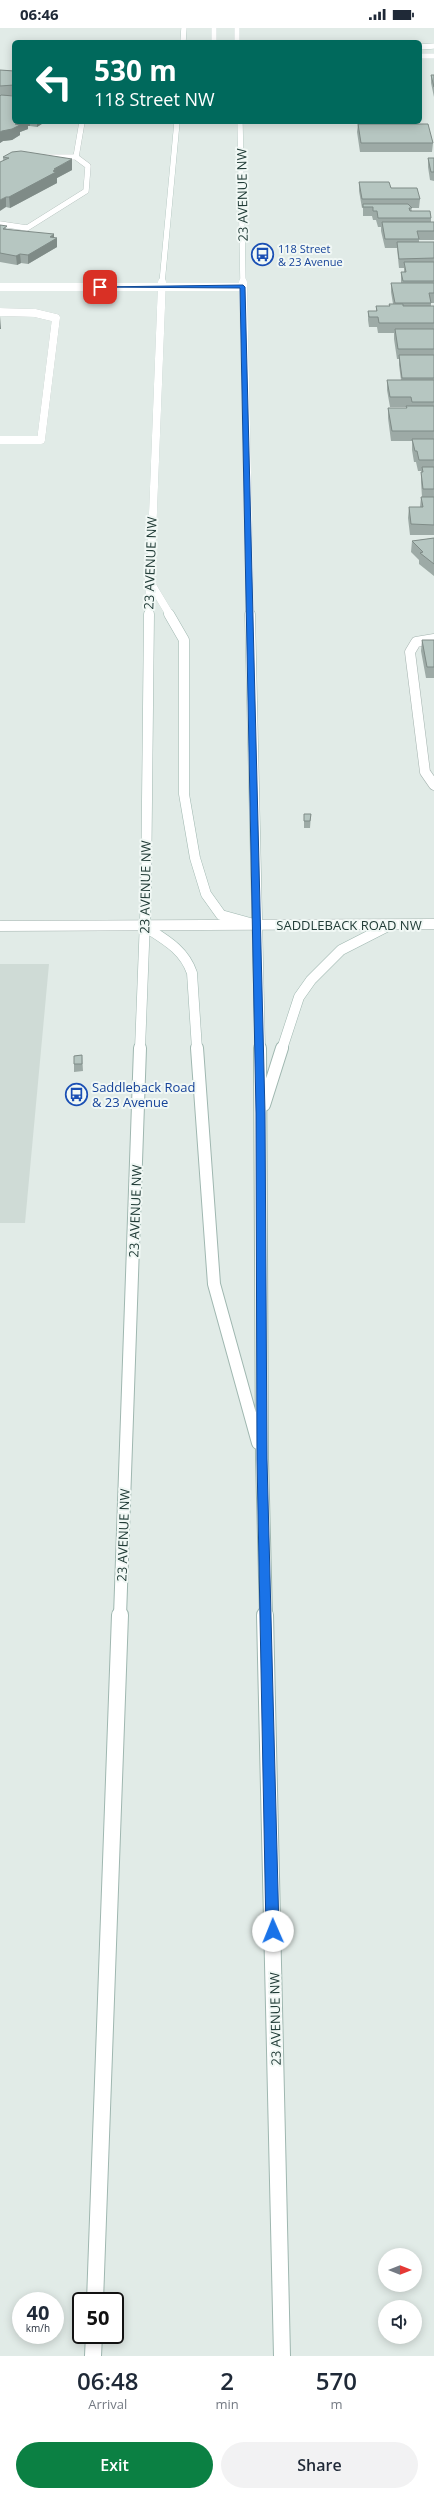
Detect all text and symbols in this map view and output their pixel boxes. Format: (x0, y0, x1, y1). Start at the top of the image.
text: 06:46 (20, 4, 59, 24)
text: 530 m (94, 51, 177, 89)
icon: left (28, 56, 80, 108)
text: 118 Street NW (94, 87, 215, 111)
street label: 23 AVENUE NW (232, 148, 252, 242)
bus stop icon: 118 Street & 23 Avenue (249, 241, 275, 267)
place label: 118 Street & 23 Avenue (278, 241, 343, 269)
pin (83, 270, 117, 304)
icon: arrive (89, 276, 111, 298)
street label: 23 AVENUE NW (139, 516, 161, 610)
street label: 23 AVENUE NW (135, 840, 155, 934)
street label: SADDLEBACK ROAD NW (276, 916, 422, 934)
place label: Saddleback Road & 23 Avenue (92, 1078, 195, 1111)
bus stop icon: Saddleback Road & 23 Avenue (63, 1081, 89, 1107)
street label: 23 AVENUE NW (124, 1164, 146, 1258)
street label: 23 AVENUE NW (112, 1488, 134, 1582)
position arrow (252, 1910, 294, 1952)
street label: 23 AVENUE NW (265, 1972, 285, 2066)
north arrow (378, 2248, 422, 2292)
map controls (378, 2248, 422, 2344)
speed limit sign: 50 (72, 2292, 124, 2344)
text: 40 (27, 2299, 49, 2326)
button: sound (378, 2300, 422, 2344)
text: km/h (26, 2321, 50, 2335)
text: 06:48 (77, 2364, 138, 2397)
text: 2 (220, 2364, 234, 2397)
text: 570 (316, 2364, 357, 2397)
text: Arrival (88, 2395, 127, 2413)
text: min (216, 2395, 239, 2413)
text: m (330, 2395, 342, 2413)
button: Exit (16, 2442, 213, 2488)
button: Share (221, 2442, 418, 2488)

